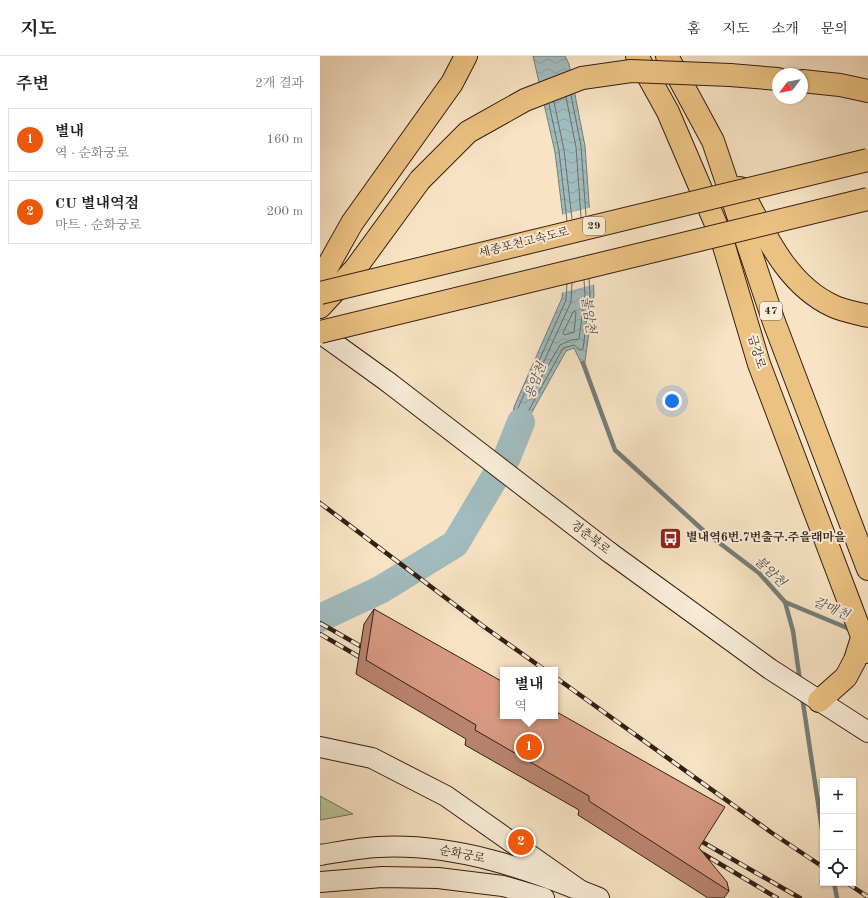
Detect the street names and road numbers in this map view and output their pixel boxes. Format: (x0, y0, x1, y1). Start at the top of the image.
road number: 29 (583, 217, 605, 235)
street label: 세종포천고속도로 (477, 224, 571, 260)
road number: 47 (760, 302, 782, 320)
street label: 금강로 (745, 333, 768, 371)
street label: 경춘북로 (568, 517, 614, 557)
street label: 순화궁로 (438, 844, 486, 865)

